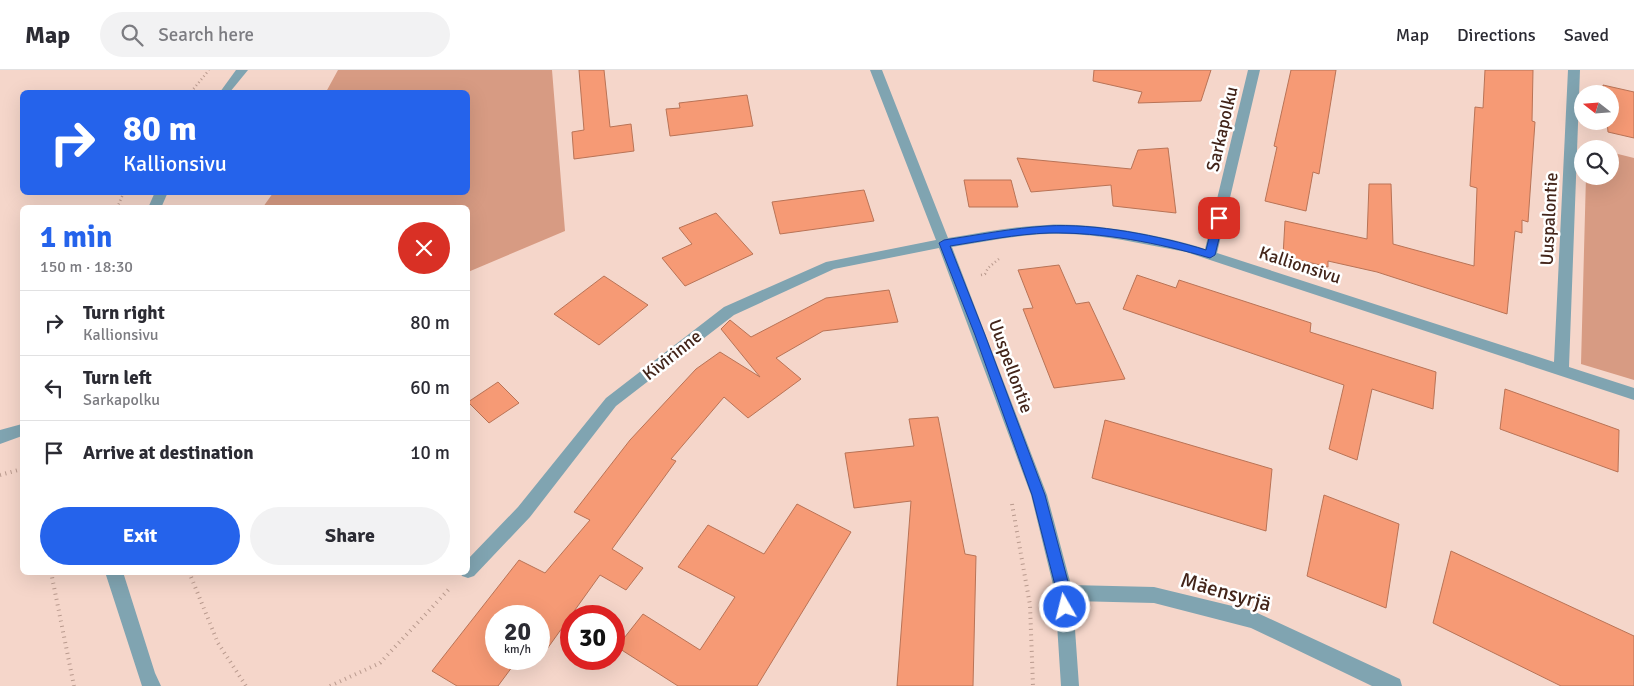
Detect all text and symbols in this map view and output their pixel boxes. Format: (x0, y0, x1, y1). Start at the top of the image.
search box (100, 12, 450, 57)
text: Map (25, 20, 70, 50)
icon: search (118, 21, 146, 49)
text: Search here (158, 23, 254, 47)
text: Map (1396, 24, 1429, 46)
text: Directions (1457, 24, 1536, 46)
text: Saved (1564, 24, 1609, 46)
street label: Sarkapolku (1202, 84, 1242, 174)
north arrow (1574, 85, 1619, 130)
map controls (1574, 85, 1619, 185)
text: 80 m (123, 107, 197, 150)
icon: right (40, 110, 105, 175)
button: search (1574, 140, 1619, 185)
text: Kallionsivu (123, 150, 227, 177)
street label: Uuspalontie (1536, 172, 1562, 266)
pin (1198, 197, 1240, 239)
icon: arrive (1205, 204, 1233, 232)
text: 1 min (40, 219, 112, 256)
button: close (398, 222, 450, 274)
street label: Kallionsivu (1256, 241, 1344, 289)
text: 150 m · 18:30 (40, 257, 133, 277)
text: Turn right (83, 301, 165, 325)
icon: right (40, 309, 68, 337)
text: 80 m (410, 311, 450, 335)
street label: Uuspellontie (984, 316, 1038, 416)
text: Kallionsivu (83, 325, 158, 345)
street label: Kivirinne (638, 325, 706, 385)
text: Turn left (83, 366, 152, 390)
icon: left (40, 374, 68, 402)
text: 60 m (410, 376, 450, 400)
text: Sarkapolku (83, 390, 160, 410)
icon: arrive (40, 439, 68, 467)
text: Arrive at destination (83, 441, 254, 465)
text: 10 m (410, 441, 450, 465)
button: Exit (40, 507, 240, 565)
button: Share (250, 507, 450, 565)
street label: Mäensyrjä (1178, 567, 1274, 617)
position arrow (1038, 580, 1090, 632)
speed limit sign: 30 (560, 605, 625, 670)
text: 20 (504, 616, 531, 647)
text: km/h (504, 642, 531, 657)

